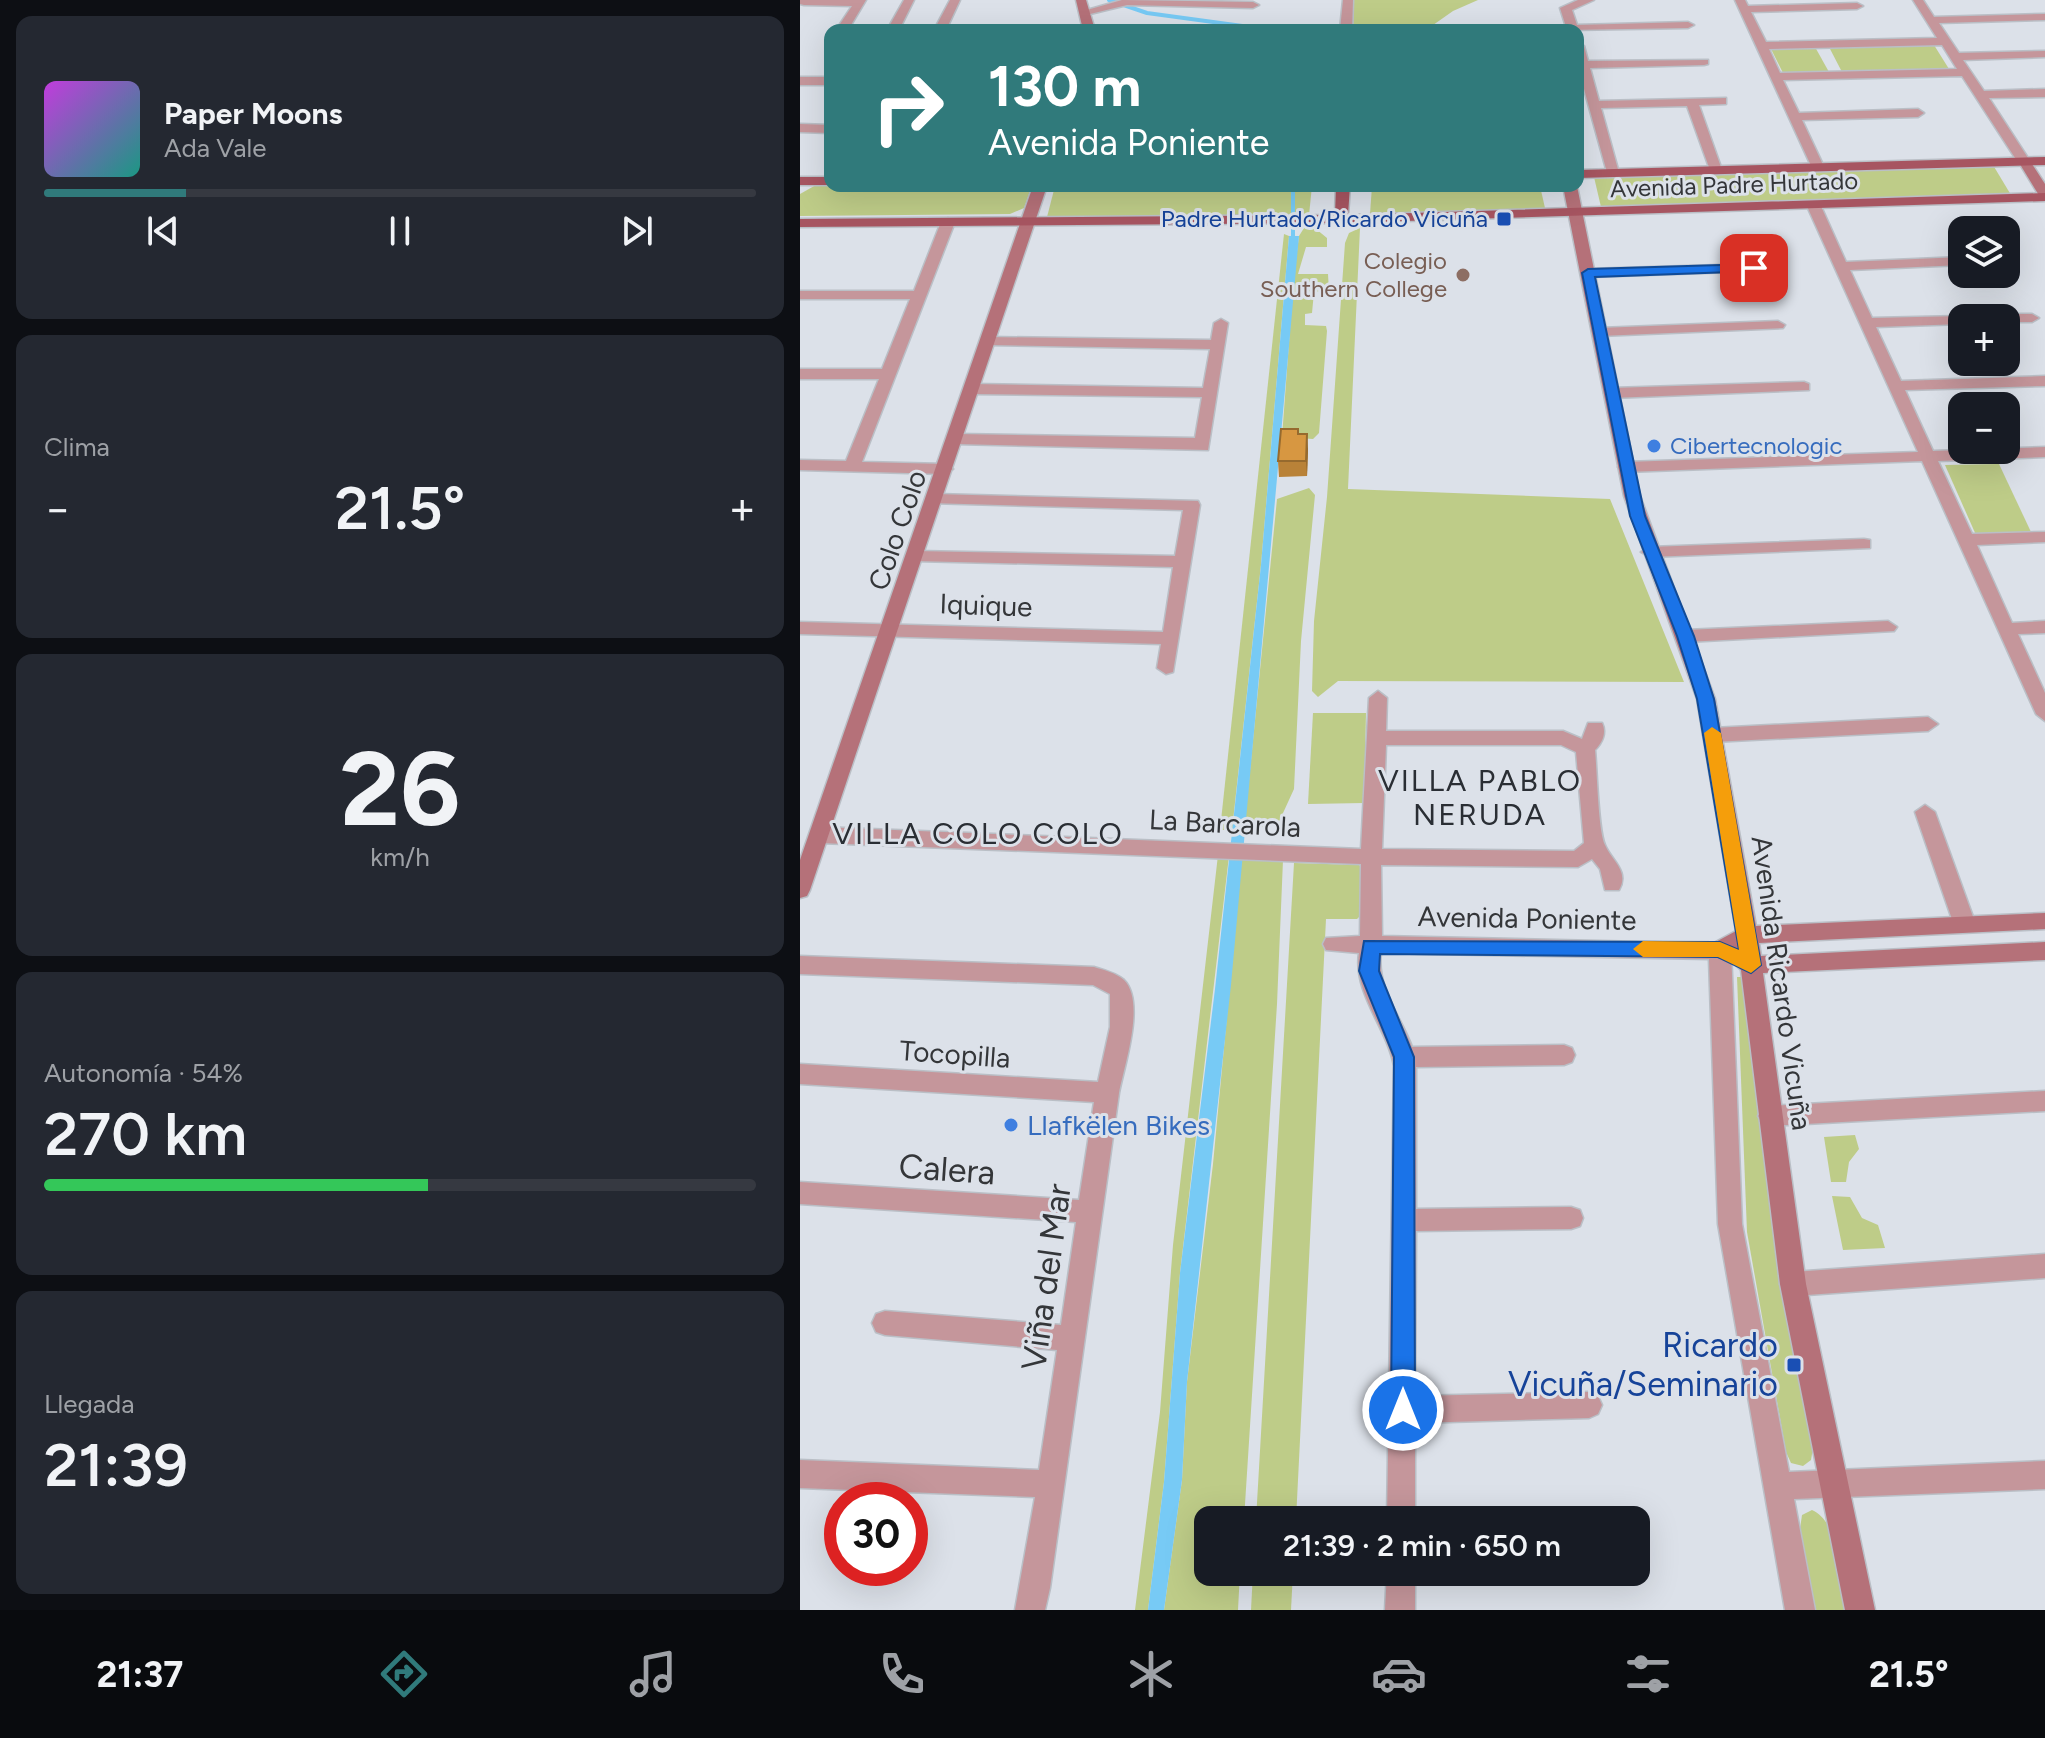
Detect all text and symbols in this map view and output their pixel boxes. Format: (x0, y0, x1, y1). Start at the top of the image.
text: 130 m (988, 53, 1141, 120)
icon: right (856, 56, 960, 160)
text: Paper Moons (164, 95, 343, 132)
text: Avenida Poniente (988, 121, 1269, 164)
text: Ada Vale (164, 132, 267, 164)
street label: Avenida Padre Hurtado (1609, 166, 1859, 203)
place label: Padre Hurtado/Ricardo Vicuña (1161, 204, 1488, 233)
icon: previous (141, 209, 185, 253)
icon: pause (378, 209, 422, 253)
icon: next (615, 209, 659, 253)
marker: Padre Hurtado/Ricardo Vicuña (1495, 210, 1513, 228)
map controls (1948, 216, 2020, 464)
button: layers (1948, 216, 2020, 288)
pin (1720, 234, 1788, 302)
place label: Colegio Southern College (1260, 246, 1447, 303)
icon: arrive (1732, 246, 1776, 290)
marker: Colegio Southern College (1454, 266, 1472, 284)
button: + (1948, 304, 2020, 376)
button: − (1948, 392, 2020, 464)
text: Clima (44, 431, 110, 463)
place label: Cibertecnologic (1670, 431, 1842, 460)
marker: Cibertecnologic (1645, 437, 1663, 455)
street label: Colo Colo (861, 466, 933, 594)
text: 21.5° (335, 472, 465, 544)
text: − (44, 482, 71, 535)
text: + (729, 482, 756, 535)
street label: Iquique (939, 586, 1033, 624)
text: 26 (340, 726, 460, 851)
district label: VILLA PABLO NERUDA (1378, 762, 1582, 833)
street label: La Barcarola (1148, 802, 1302, 844)
district label: VILLA COLO COLO (832, 815, 1124, 852)
street label: Avenida Ricardo Vicuña (1745, 834, 1819, 1132)
text: km/h (370, 841, 430, 873)
street label: Avenida Poniente (1417, 899, 1637, 937)
street label: Tocopilla (898, 1033, 1012, 1075)
text: Autonomía · 54% (44, 1057, 243, 1089)
text: 270 km (44, 1098, 247, 1170)
place label: Llafkëlen Bikes (1027, 1108, 1210, 1142)
marker: Llafkëlen Bikes (1002, 1116, 1020, 1134)
street label: Calera (897, 1146, 997, 1193)
street label: Viña del Mar (1013, 1181, 1080, 1373)
place label: Ricardo Vicuña/Seminario (1508, 1325, 1778, 1405)
marker: Ricardo Vicuña/Seminario (1785, 1356, 1803, 1374)
position arrow (1361, 1368, 1445, 1452)
text: Llegada (44, 1388, 134, 1420)
text: 21:39 (44, 1429, 188, 1501)
speed limit sign: 30 (824, 1482, 928, 1586)
text: 21:39 · 2 min · 650 m (1283, 1527, 1561, 1564)
icon: directions (376, 1646, 432, 1702)
icon: music (625, 1646, 681, 1702)
icon: phone (874, 1646, 930, 1702)
icon: climate (1123, 1646, 1179, 1702)
icon: car (1371, 1646, 1427, 1702)
icon: filters (1620, 1646, 1676, 1702)
text: 21:37 (96, 1653, 183, 1696)
text: 21.5° (1869, 1653, 1949, 1696)

